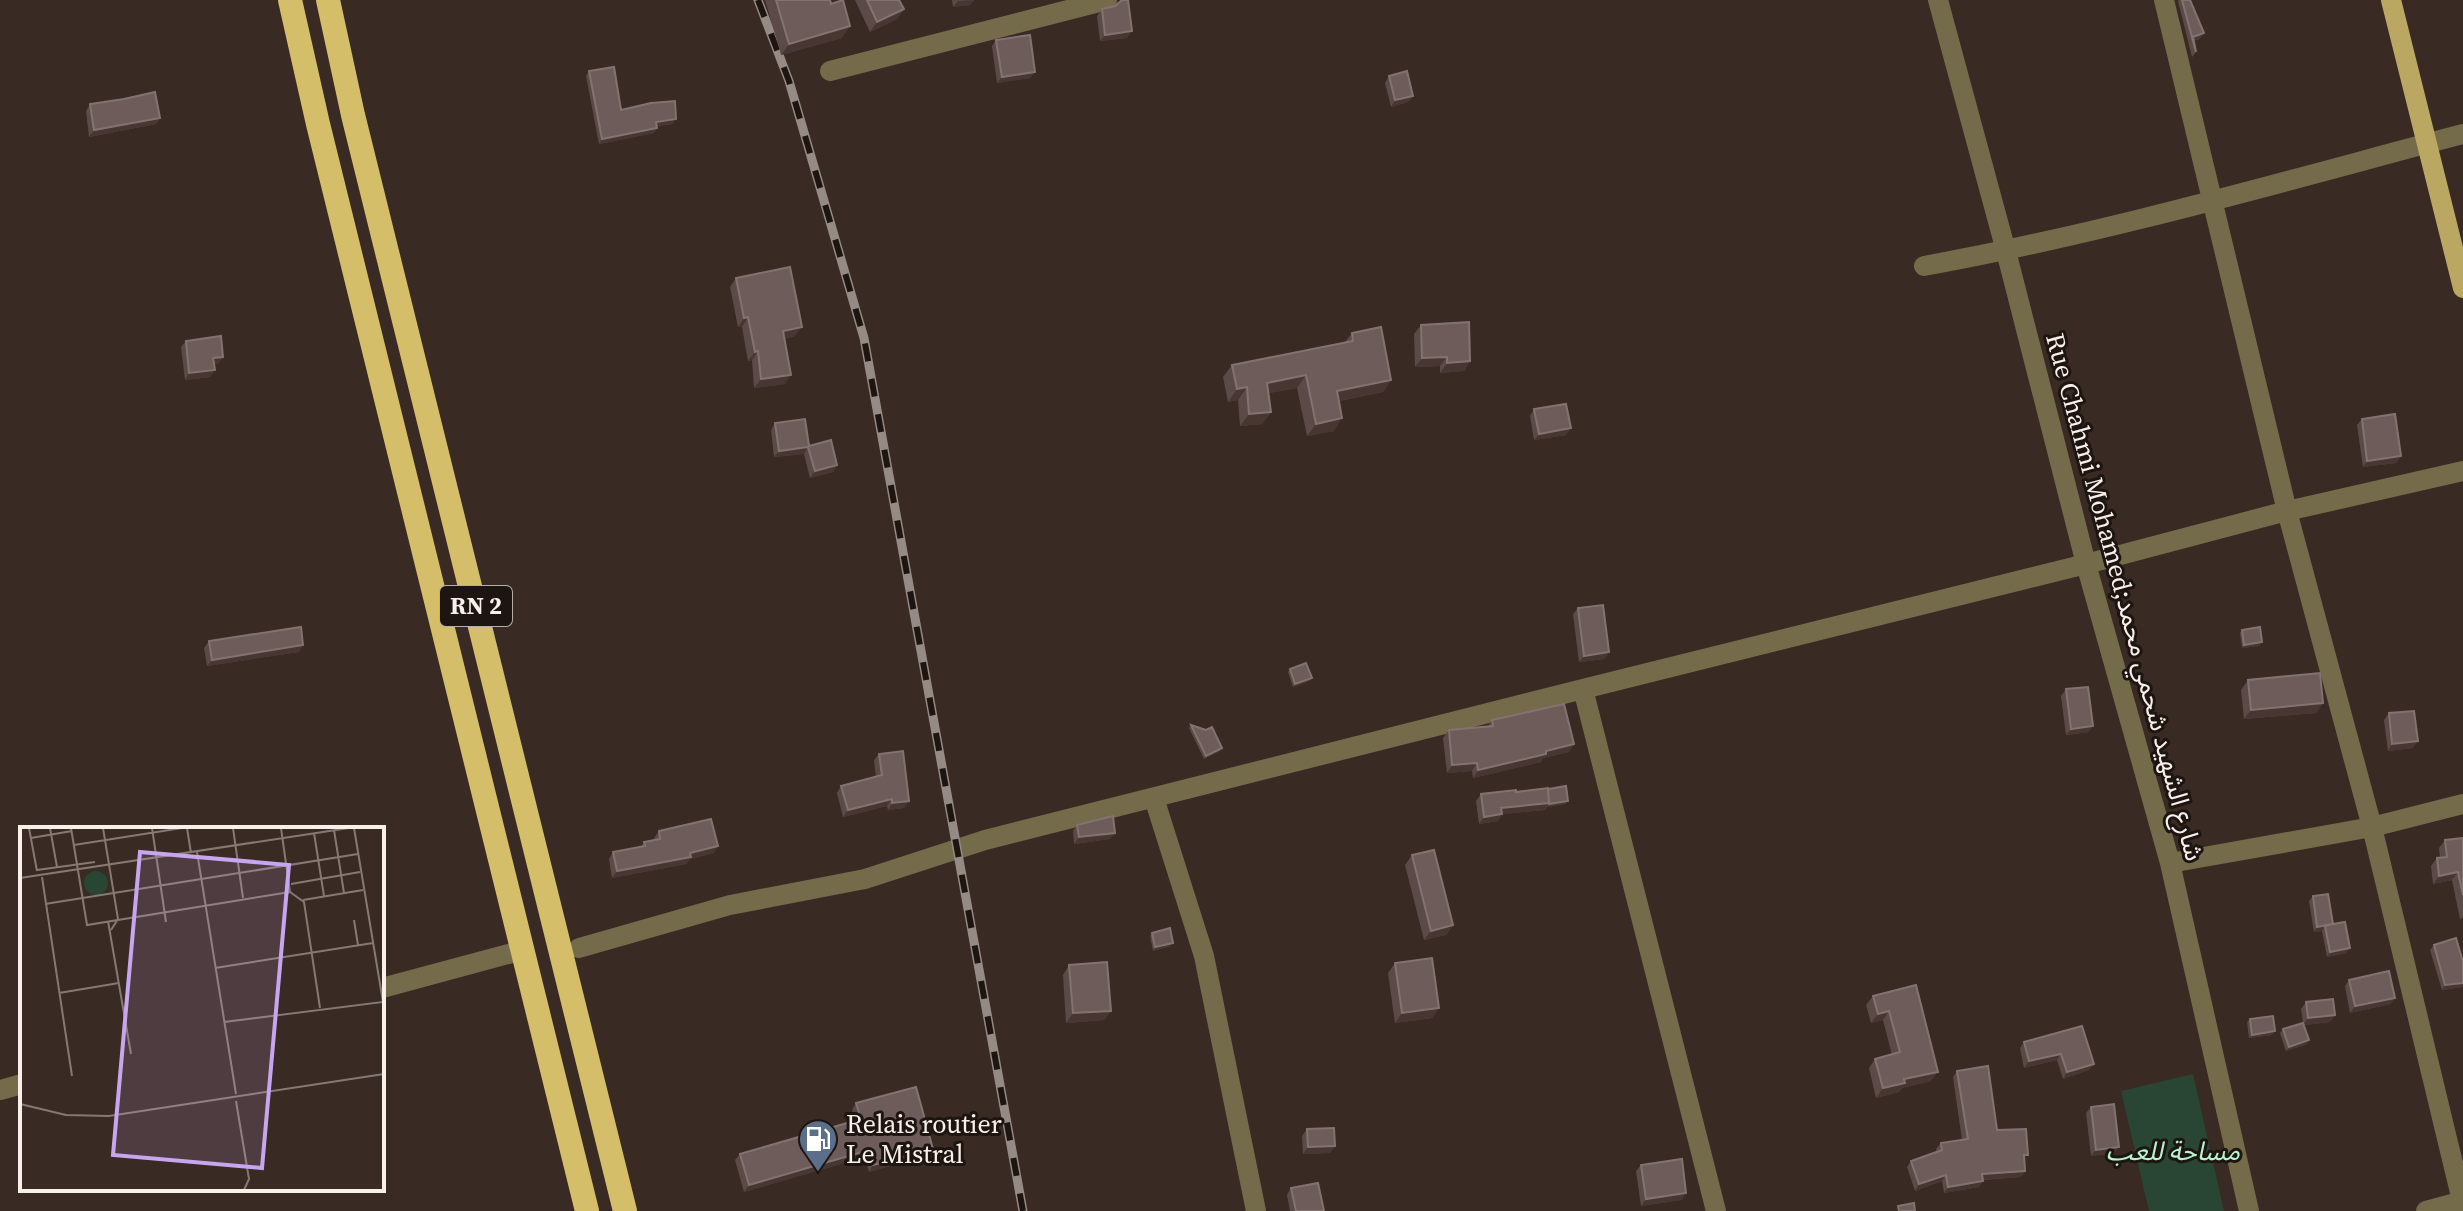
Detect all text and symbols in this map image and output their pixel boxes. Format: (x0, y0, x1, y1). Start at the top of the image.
street label: Rue Chahmi Mohamed;شارع الشهيد شحمي محمد (2035, 329, 2213, 865)
road number: RN 2 (440, 586, 512, 626)
inset map (20, 827, 384, 1191)
place label: Relais routier Le Mistral (846, 1106, 1002, 1172)
fuel station icon: Relais routier Le Mistral (797, 1118, 839, 1173)
park label: مساحة للعب (2106, 1133, 2240, 1169)

